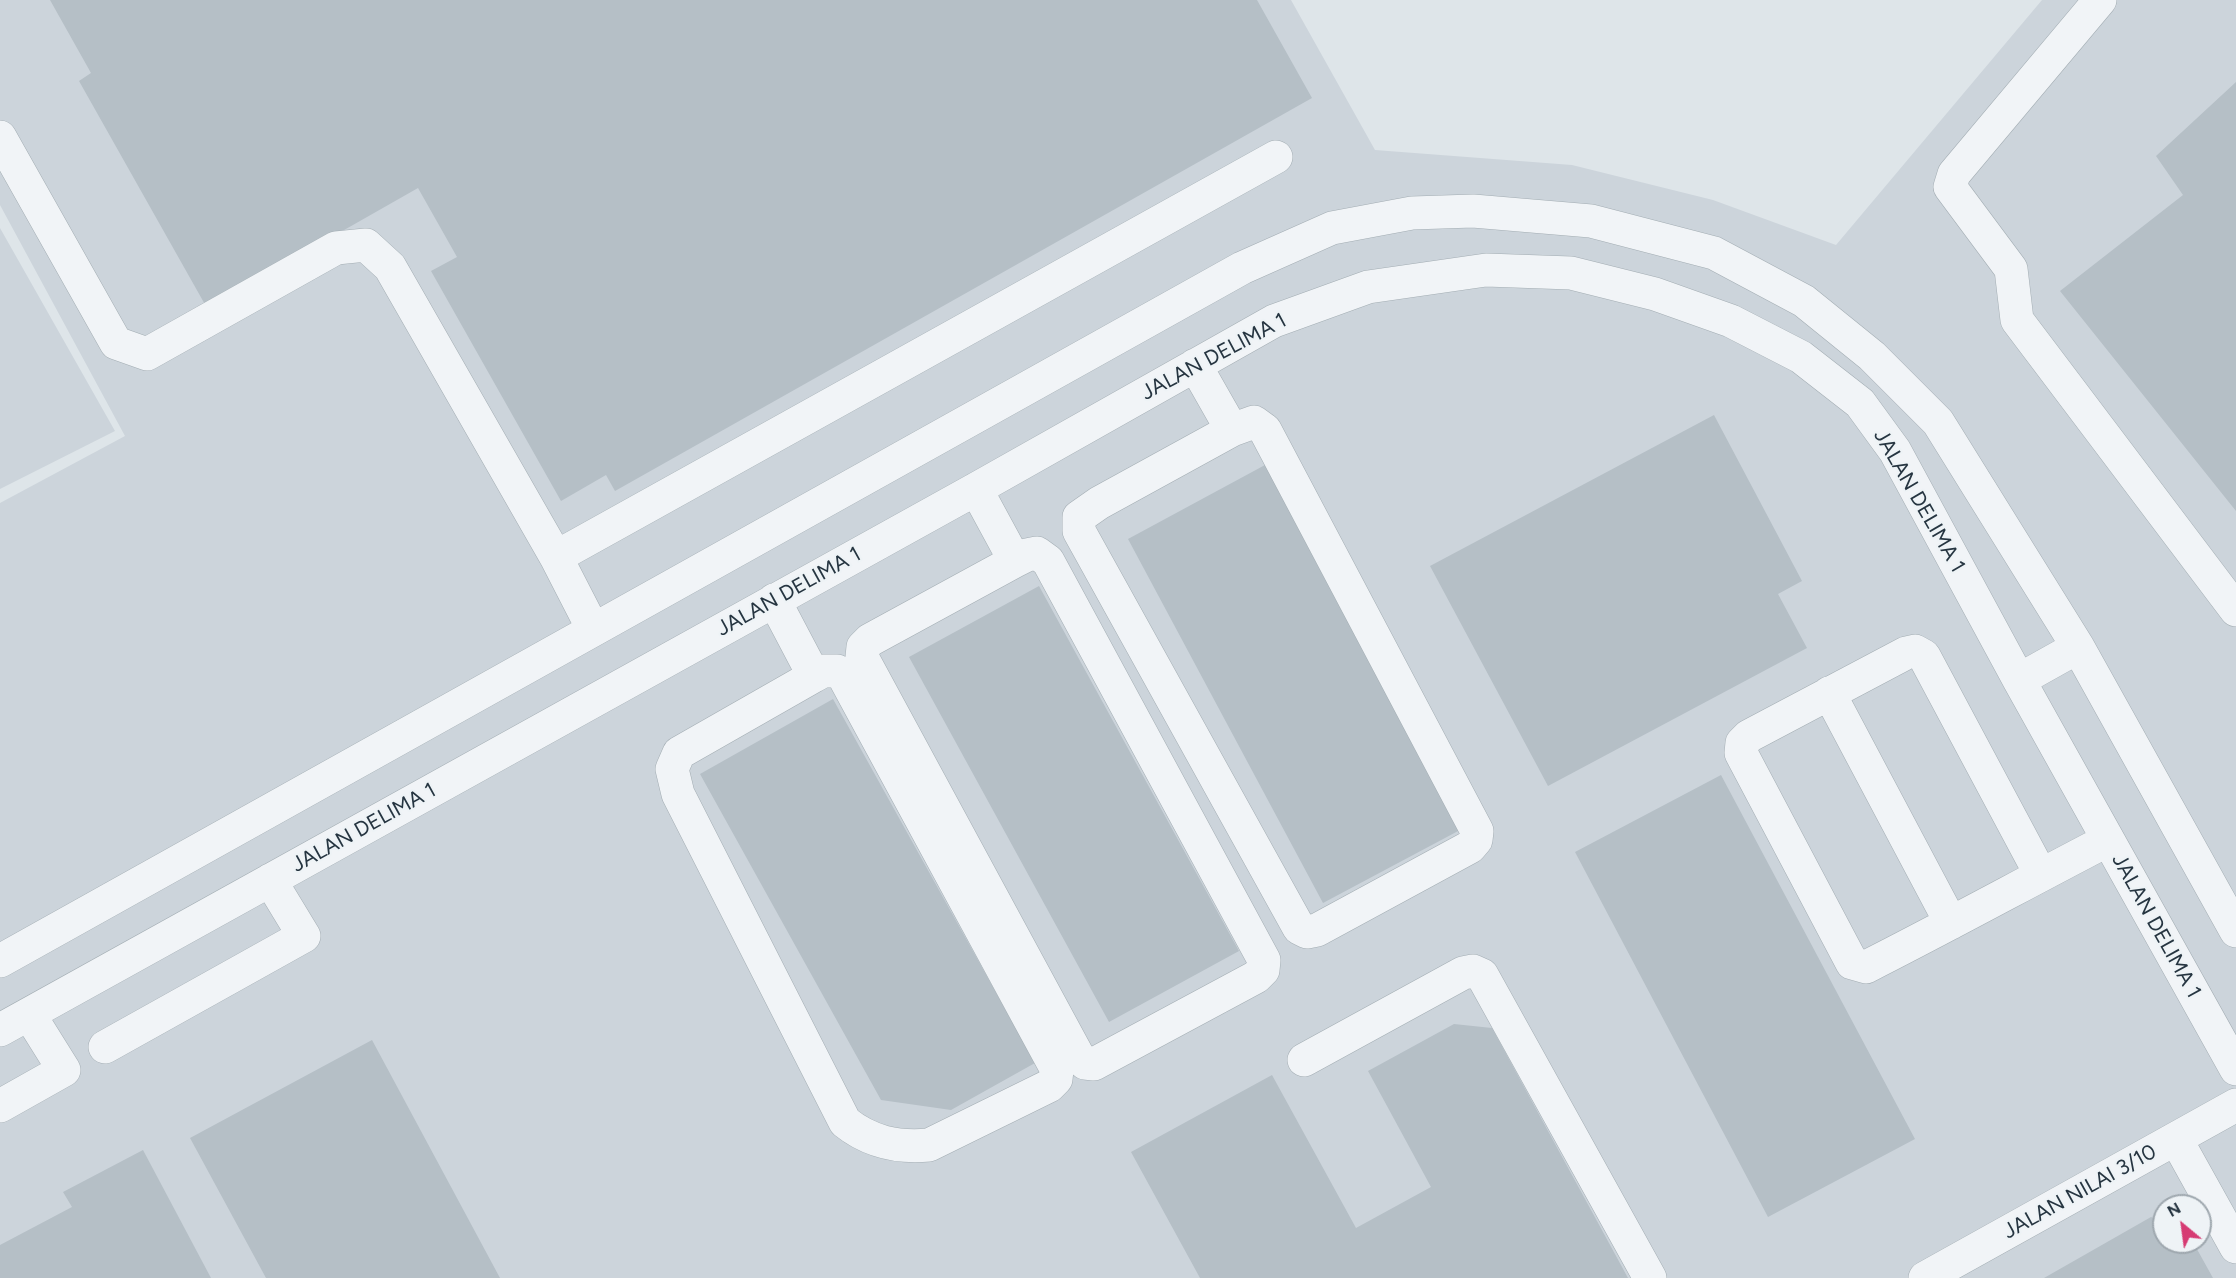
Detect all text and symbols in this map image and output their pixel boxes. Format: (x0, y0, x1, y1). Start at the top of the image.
street label: JALAN DELIMA 1 (1137, 308, 1291, 406)
street label: JALAN DELIMA 1 (1868, 425, 1970, 577)
street label: JALAN DELIMA 1 (713, 542, 865, 642)
street label: JALAN DELIMA 1 (288, 778, 440, 878)
street label: JALAN DELIMA 1 (2106, 850, 2206, 1002)
street label: JALAN NILAI 3/10 (1999, 1139, 2161, 1245)
north arrow (2152, 1194, 2212, 1254)
text: N (2164, 1198, 2184, 1221)

